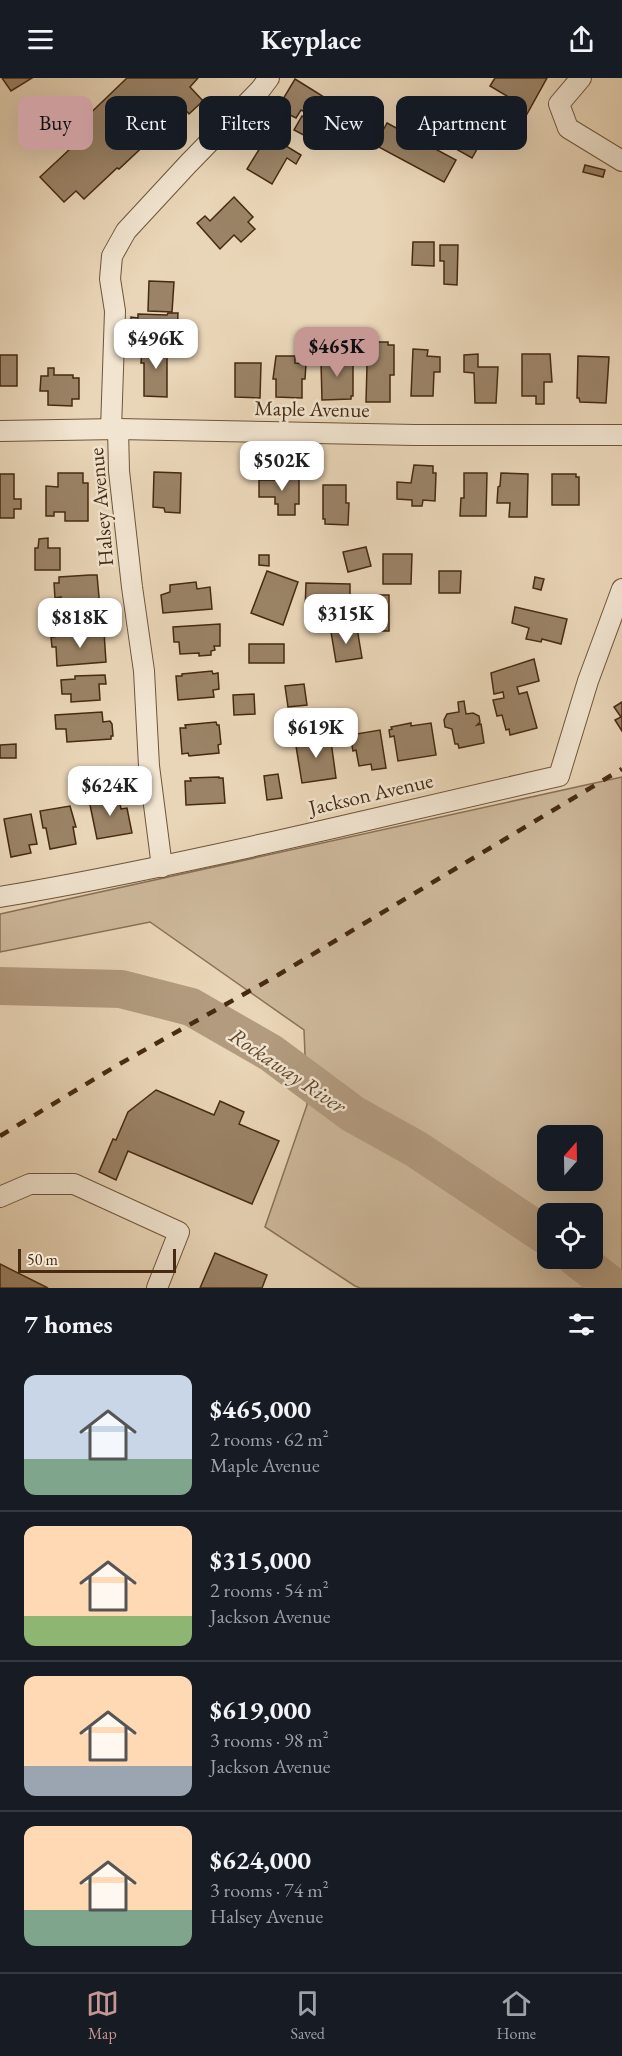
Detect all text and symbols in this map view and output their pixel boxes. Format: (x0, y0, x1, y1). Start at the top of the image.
text: Keyplace (261, 22, 361, 57)
icon: menu (24, 23, 57, 56)
icon: share (565, 23, 598, 56)
chip: Buy (18, 96, 93, 150)
chip: Rent (105, 96, 187, 150)
chip: Filters (199, 96, 291, 150)
chip: New (303, 96, 384, 150)
chip: Apartment (396, 96, 527, 150)
pin: $496K (114, 319, 198, 370)
text: $496K (128, 325, 184, 351)
pin: $465K (295, 327, 379, 378)
text: $465K (309, 333, 365, 359)
street label: Maple Avenue (254, 394, 370, 423)
pin: $502K (240, 441, 324, 492)
street label: Halsey Avenue (82, 447, 119, 568)
text: $502K (254, 447, 310, 473)
pin: $315K (304, 594, 388, 645)
pin: $818K (38, 598, 122, 649)
text: $315K (318, 600, 374, 626)
text: $818K (52, 604, 108, 630)
pin: $619K (274, 708, 358, 759)
text: $619K (288, 714, 344, 740)
pin: $624K (68, 766, 152, 817)
street label: Jackson Avenue (304, 766, 436, 821)
text: $624K (82, 772, 138, 798)
water label: Rockaway River (224, 1021, 353, 1121)
north arrow (537, 1125, 603, 1191)
map controls (537, 1125, 603, 1269)
button: locate (537, 1203, 603, 1269)
scale bar (18, 1246, 176, 1274)
text: 50 m (27, 1249, 58, 1270)
text: 7 homes (24, 1307, 113, 1341)
icon: filters (565, 1308, 598, 1341)
text: $465,000 (210, 1392, 311, 1426)
icon: home (72, 1399, 144, 1471)
text: 2 rooms · 62 m² (210, 1426, 329, 1452)
text: Maple Avenue (210, 1452, 320, 1478)
text: $315,000 (210, 1543, 311, 1577)
icon: home (72, 1550, 144, 1622)
text: 2 rooms · 54 m² (210, 1577, 329, 1603)
text: Jackson Avenue (210, 1603, 331, 1629)
text: $619,000 (210, 1693, 311, 1727)
icon: home (72, 1700, 144, 1772)
text: 3 rooms · 98 m² (210, 1727, 329, 1753)
text: Jackson Avenue (210, 1753, 331, 1779)
text: $624,000 (210, 1843, 311, 1877)
icon: home (72, 1850, 144, 1922)
text: 3 rooms · 74 m² (210, 1877, 329, 1903)
text: Halsey Avenue (210, 1903, 323, 1929)
tab: Map (86, 1987, 119, 2044)
tab: Saved (291, 1987, 325, 2044)
tab: Home (497, 1987, 536, 2044)

